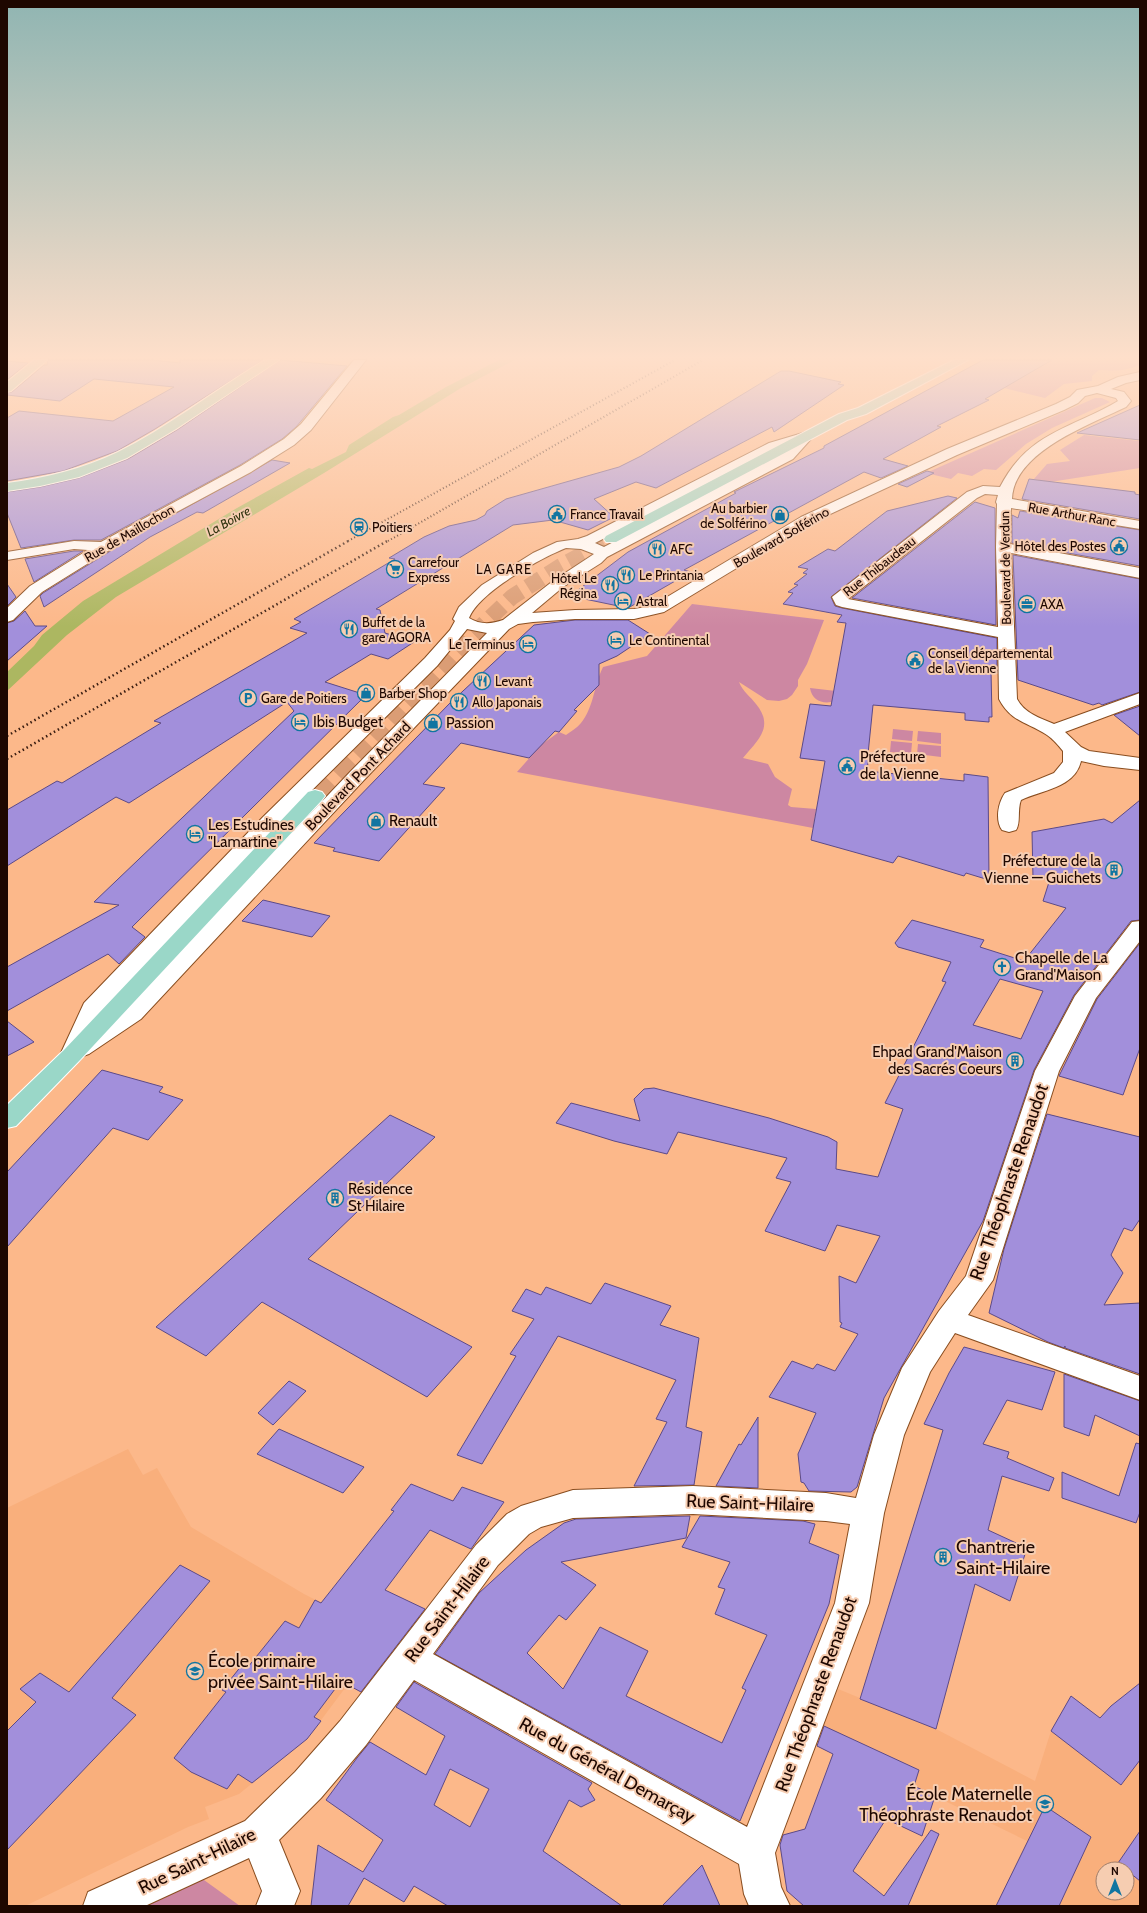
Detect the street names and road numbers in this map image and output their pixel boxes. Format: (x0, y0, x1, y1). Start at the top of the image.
street label: Rue Arthur Ranc (1027, 498, 1117, 530)
street label: Rue de Maillochon (81, 501, 177, 565)
street label: Boulevard Solférino (730, 503, 832, 571)
street label: Boulevard de Verdun (996, 511, 1014, 625)
street label: Rue Thibaudeau (839, 533, 919, 599)
street label: Boulevard Pont Achard (301, 718, 415, 834)
street label: Rue Théophraste Renaudot (965, 1081, 1053, 1283)
street label: Rue Saint-Hilaire (686, 1490, 814, 1516)
street label: Rue Saint-Hilaire (400, 1551, 494, 1667)
street label: Rue Théophraste Renaudot (770, 1593, 862, 1795)
street label: Rue du Général Demarçay (515, 1713, 699, 1827)
street label: Rue Saint-Hilaire (135, 1823, 259, 1899)

